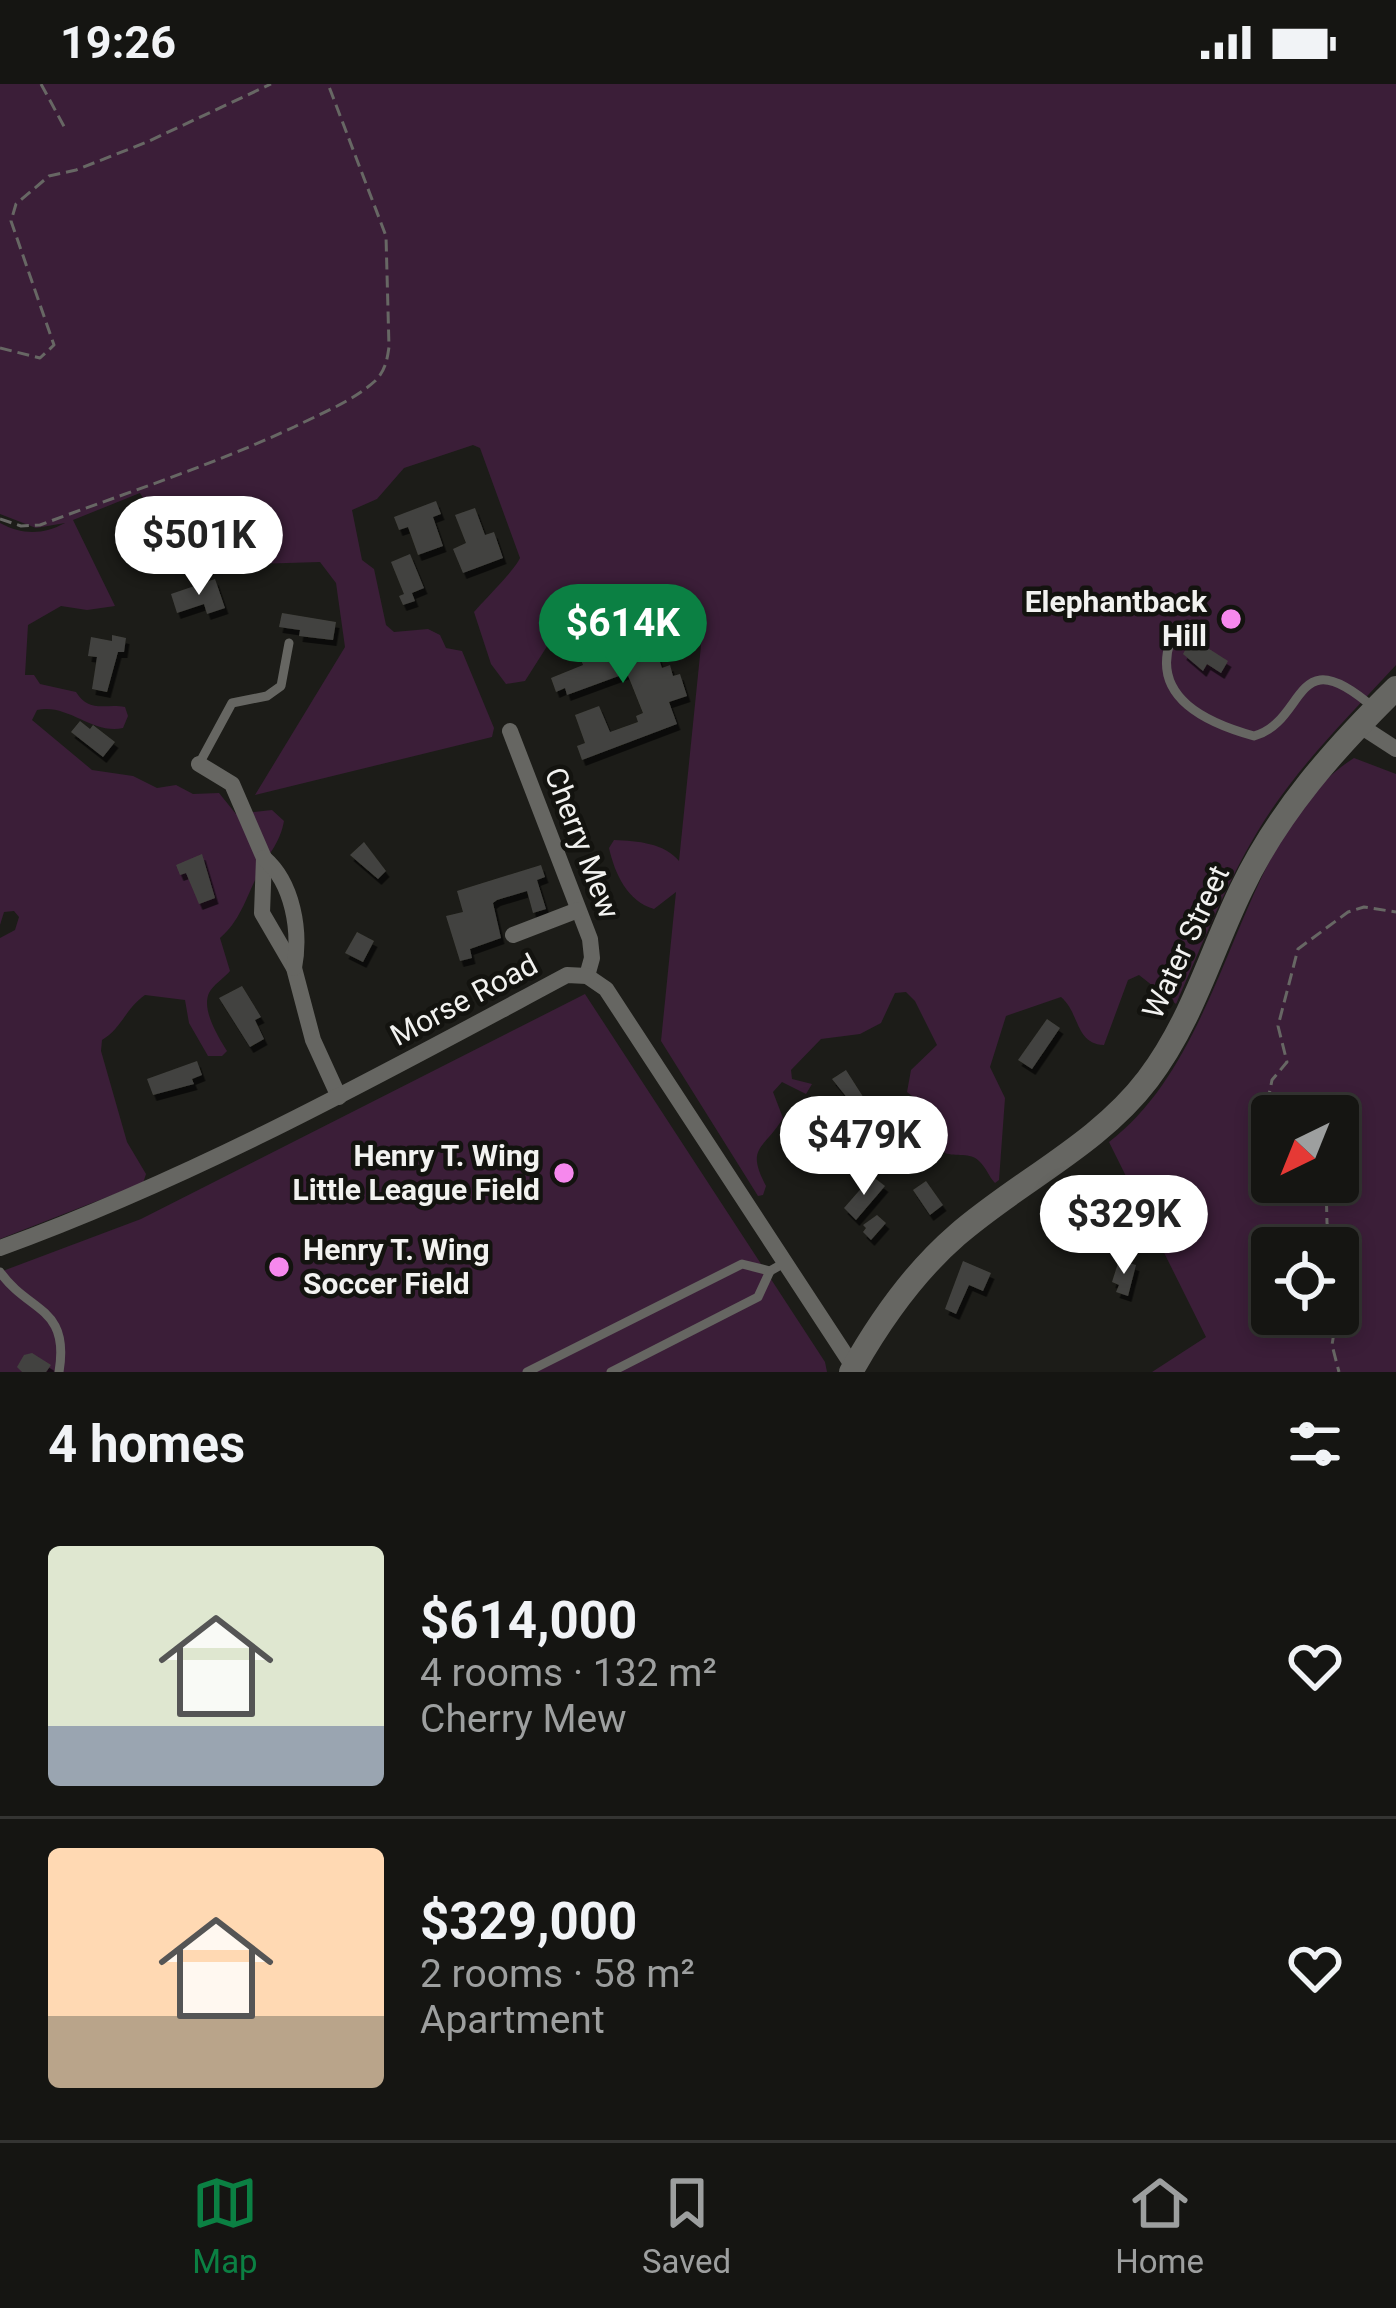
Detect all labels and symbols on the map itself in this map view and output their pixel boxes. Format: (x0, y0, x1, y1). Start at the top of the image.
pin: $501K (115, 496, 283, 598)
pin: $614K (539, 584, 707, 686)
place label: Elephantback Hill (1025, 584, 1208, 653)
marker: Elephantback Hill (1218, 606, 1244, 632)
street label: Cherry Mew (538, 762, 627, 923)
street label: Water Street (1135, 860, 1236, 1024)
street label: Morse Road (384, 946, 543, 1053)
north arrow (1251, 1095, 1359, 1203)
pin: $479K (780, 1096, 948, 1198)
place label: Henry T. Wing Little League Field (292, 1138, 540, 1207)
marker: Henry T. Wing Little League Field (551, 1160, 577, 1186)
pin: $329K (1040, 1175, 1208, 1277)
place label: Henry T. Wing Soccer Field (303, 1232, 490, 1301)
marker: Henry T. Wing Soccer Field (266, 1254, 292, 1280)

